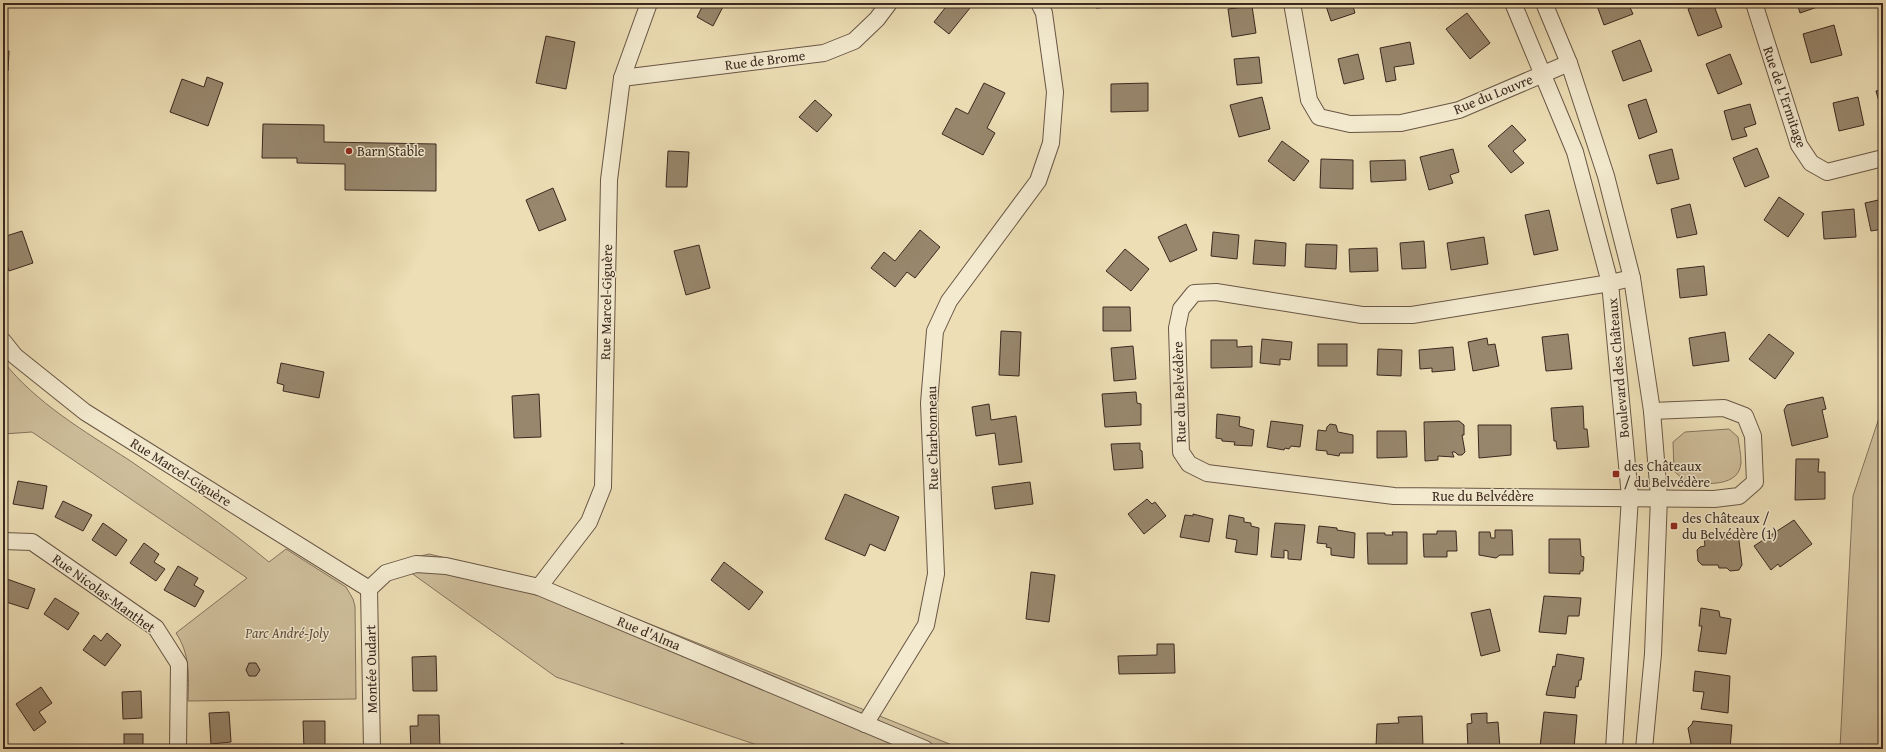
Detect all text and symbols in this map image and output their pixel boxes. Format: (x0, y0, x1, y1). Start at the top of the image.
street label: Rue de L'Ermitage (1758, 44, 1812, 151)
street label: Rue de Brome (724, 45, 807, 75)
street label: Rue du Louvre (1450, 69, 1536, 119)
place label: Barn Stable (357, 141, 425, 161)
marker: Barn Stable (344, 146, 354, 156)
street label: Rue Marcel-Giguère (595, 243, 617, 360)
street label: Boulevard des Châteaux (1602, 296, 1634, 439)
street label: Rue du Belvédère (1167, 340, 1191, 443)
street label: Rue Charbonneau (921, 385, 943, 490)
street label: Rue Marcel-Giguère (127, 433, 236, 511)
place label: des Châteaux / du Belvédère (1624, 456, 1710, 492)
marker: des Châteaux / du Belvédère (1611, 469, 1621, 479)
street label: Rue du Belvédère (1432, 486, 1534, 506)
place label: des Châteaux / du Belvédère (1) (1682, 508, 1777, 544)
marker: des Châteaux / du Belvédère (1) (1669, 521, 1679, 531)
street label: Rue Nicolas-Manthet (48, 549, 160, 637)
street label: Rue d'Alma (614, 611, 684, 655)
park label: Parc André-Joly (244, 623, 329, 643)
street label: Montée Oudart (360, 625, 382, 713)

